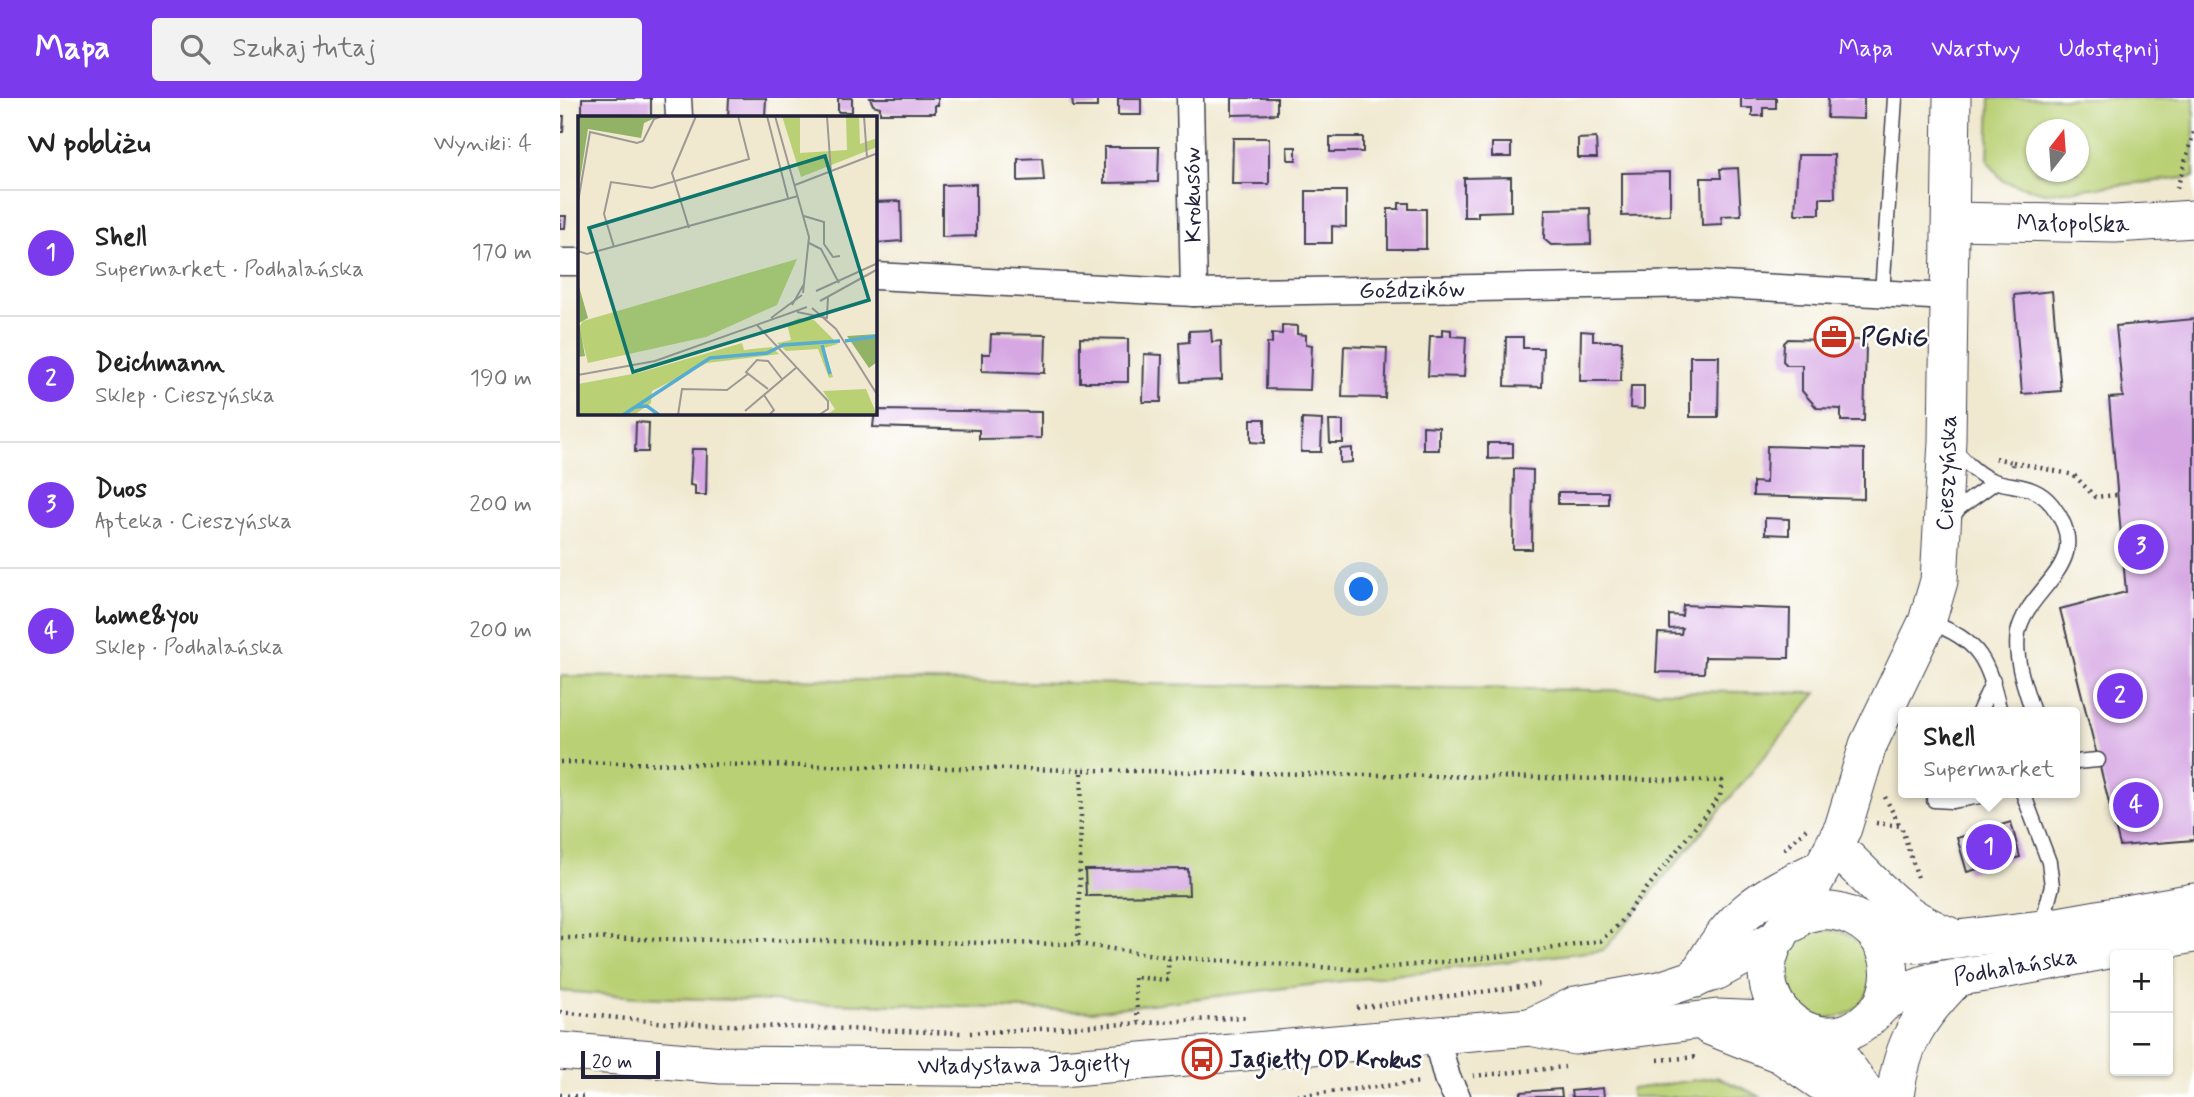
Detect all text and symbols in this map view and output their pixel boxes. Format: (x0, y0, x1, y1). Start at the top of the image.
search box (152, 18, 642, 81)
text: Mapa (35, 27, 110, 71)
icon: search (176, 30, 214, 68)
text: Szukaj tutaj (232, 32, 376, 66)
text: Mapa (1838, 34, 1893, 65)
text: Warstwy (1931, 34, 2021, 65)
text: Udostępnij (2059, 34, 2159, 65)
inset map (578, 116, 877, 415)
north arrow (2026, 119, 2089, 182)
text: W pobliżu (28, 124, 151, 163)
text: Wyniki: 4 (433, 129, 532, 159)
street label: Krokusów (1177, 147, 1210, 243)
street label: Małopolska (2016, 209, 2130, 240)
text: Shell (95, 221, 147, 255)
text: 1 (46, 238, 56, 268)
text: 170 m (472, 238, 532, 268)
text: Supermarket · Podhalańska (95, 255, 364, 285)
street label: Goździków (1359, 274, 1465, 307)
office icon: PGNiG (1813, 316, 1855, 358)
place label: PGNiG (1861, 323, 1928, 354)
text: Deichmann (95, 347, 225, 381)
text: 2 (45, 364, 57, 394)
text: 190 m (470, 364, 532, 394)
text: Sklep · Cieszyńska (95, 381, 275, 411)
street label: Cieszyńska (1930, 414, 1965, 532)
text: Duos (95, 473, 147, 507)
text: 3 (46, 490, 56, 520)
text: 200 m (469, 490, 532, 520)
text: Apteka · Cieszyńska (95, 507, 292, 537)
pin: 3 (2118, 521, 2164, 573)
your location (1344, 572, 1378, 606)
text: home&you (95, 599, 199, 633)
text: 4 (44, 616, 58, 646)
text: 200 m (469, 616, 532, 646)
text: Sklep · Podhalańska (95, 633, 284, 663)
pin: 2 (2097, 670, 2143, 722)
popup (1898, 707, 2080, 798)
text: Shell (1923, 721, 1976, 755)
text: Supermarket (1923, 755, 2055, 785)
pin: 4 (2113, 779, 2159, 831)
pin: 1 (1966, 821, 2012, 873)
street label: Podhalańska (1951, 941, 2080, 994)
map controls (2110, 950, 2173, 1076)
button: + (2110, 950, 2173, 1013)
button: − (2110, 1013, 2173, 1076)
bus stop icon: Jagiełły OD Krokus (1181, 1038, 1223, 1080)
place label: Jagiełły OD Krokus (1229, 1045, 1422, 1079)
scale bar (581, 1048, 660, 1080)
street label: Władysława Jagiełły (917, 1048, 1131, 1085)
text: 20 m (592, 1050, 632, 1075)

